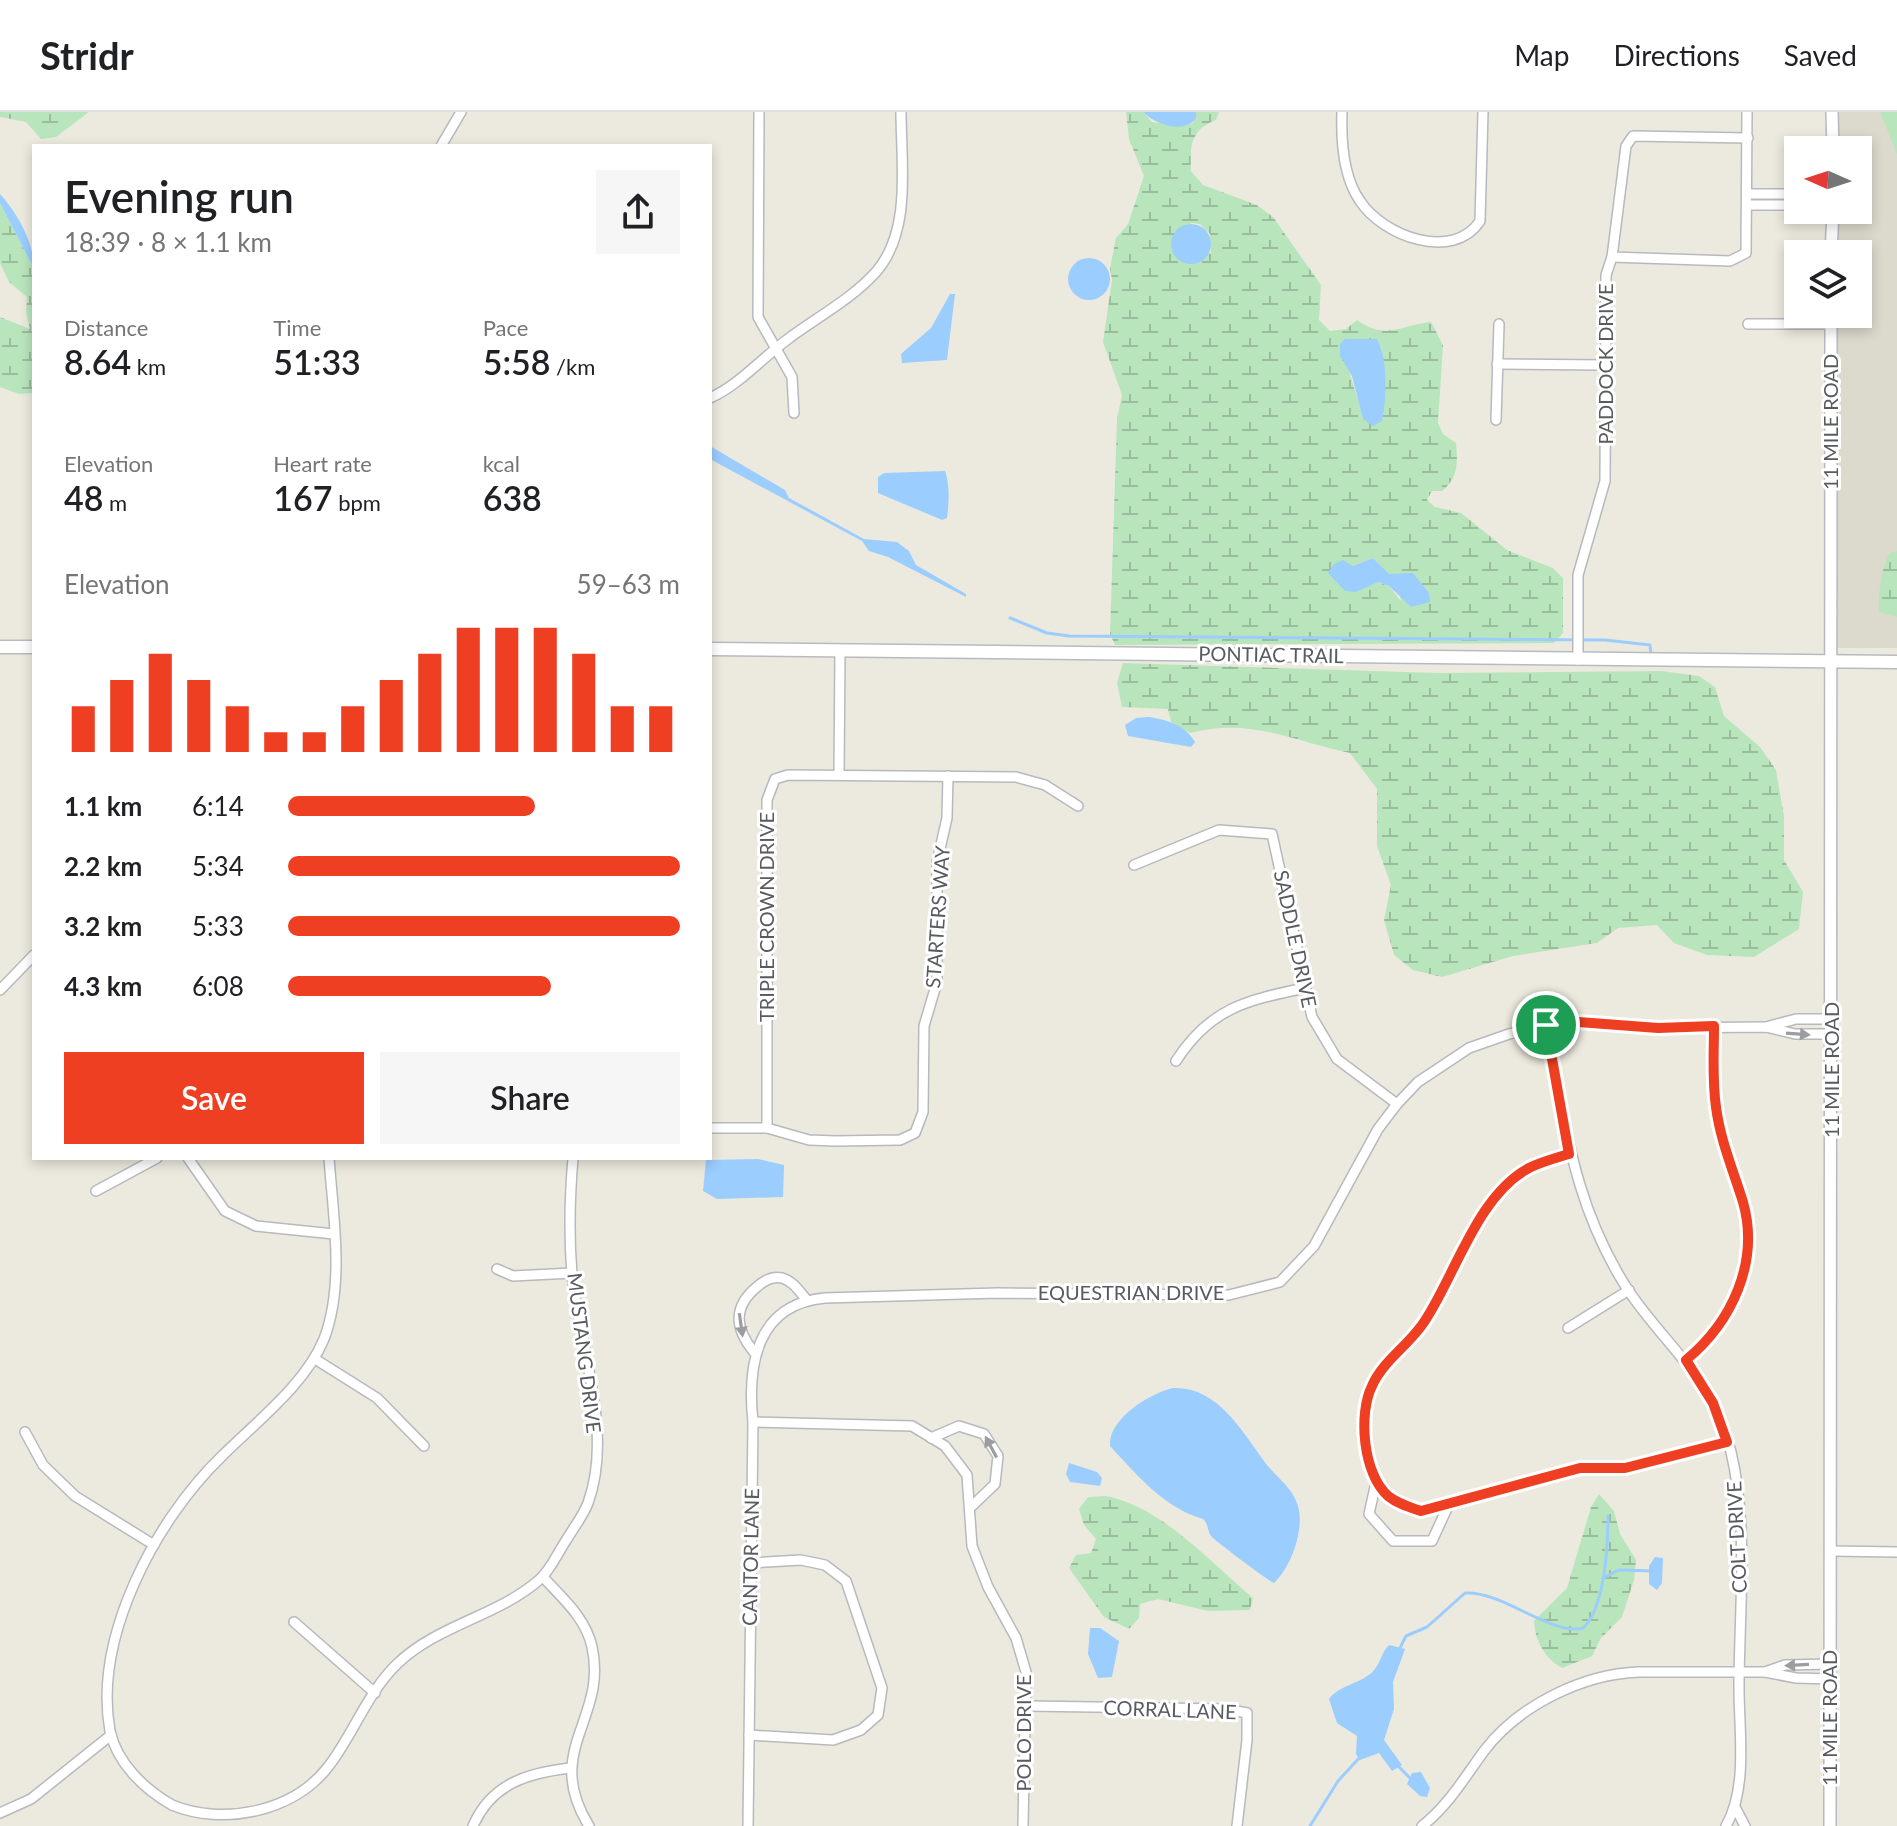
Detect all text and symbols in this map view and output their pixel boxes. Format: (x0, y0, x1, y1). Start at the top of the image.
text: Stridr (40, 32, 134, 78)
text: Map (1514, 38, 1569, 72)
text: Directions (1613, 38, 1740, 72)
text: Saved (1784, 38, 1857, 72)
north arrow (1784, 136, 1872, 224)
map controls (1784, 136, 1872, 328)
text: Evening run (64, 170, 294, 222)
button: share (596, 170, 680, 254)
text: 18:39 · 8 × 1.1 km (64, 226, 272, 258)
button: layers (1784, 240, 1872, 328)
street label: PADDOCK DRIVE (1593, 283, 1617, 445)
text: Distance (64, 314, 148, 341)
text: Time (273, 314, 321, 341)
text: Pace (483, 314, 528, 341)
text: 8.64 (64, 341, 131, 382)
text: 51:33 (273, 341, 361, 382)
text: 5:58 (483, 341, 550, 382)
text: km (131, 353, 166, 380)
text: /km (550, 353, 595, 380)
street label: 11 MILE ROAD (1818, 354, 1842, 490)
text: Elevation (64, 450, 153, 477)
text: Heart rate (273, 450, 372, 477)
text: kcal (483, 450, 520, 477)
text: 48 (64, 477, 103, 518)
text: 167 (273, 477, 333, 518)
text: 638 (483, 477, 542, 518)
text: m (103, 489, 127, 516)
text: bpm (333, 489, 381, 516)
text: Elevation (64, 568, 170, 600)
text: 59–63 m (577, 568, 680, 600)
street label: PONTIAC TRAIL (1198, 641, 1344, 667)
text: 1.1 km (64, 790, 142, 822)
text: 6:14 (192, 790, 244, 822)
street label: TRIPLE CROWN DRIVE (754, 812, 778, 1022)
street label: STARTERS WAY (920, 844, 954, 989)
text: 2.2 km (64, 850, 142, 882)
text: 5:34 (192, 850, 244, 882)
street label: SADDLE DRIVE (1270, 868, 1322, 1010)
text: 3.2 km (64, 910, 142, 942)
text: 5:33 (192, 910, 244, 942)
text: 4.3 km (64, 970, 142, 1002)
text: 6:08 (192, 970, 244, 1002)
pin (1512, 991, 1580, 1059)
street label: 11 MILE ROAD (1819, 1002, 1843, 1138)
icon: arrive (1524, 1003, 1568, 1047)
one-way arrow (1786, 1028, 1811, 1041)
button: Save (64, 1052, 364, 1144)
button: Share (380, 1052, 680, 1144)
street label: MUSTANG DRIVE (563, 1271, 607, 1434)
street label: EQUESTRIAN DRIVE (1038, 1280, 1224, 1304)
one-way arrow (735, 1312, 748, 1337)
one-way arrow (985, 1436, 999, 1458)
street label: COLT DRIVE (1721, 1480, 1751, 1594)
street label: CANTOR LANE (737, 1488, 763, 1626)
street label: 11 MILE ROAD (1817, 1650, 1841, 1786)
one-way arrow (1784, 1659, 1809, 1672)
street label: POLO DRIVE (1011, 1674, 1035, 1792)
street label: CORRAL LANE (1103, 1695, 1237, 1723)

